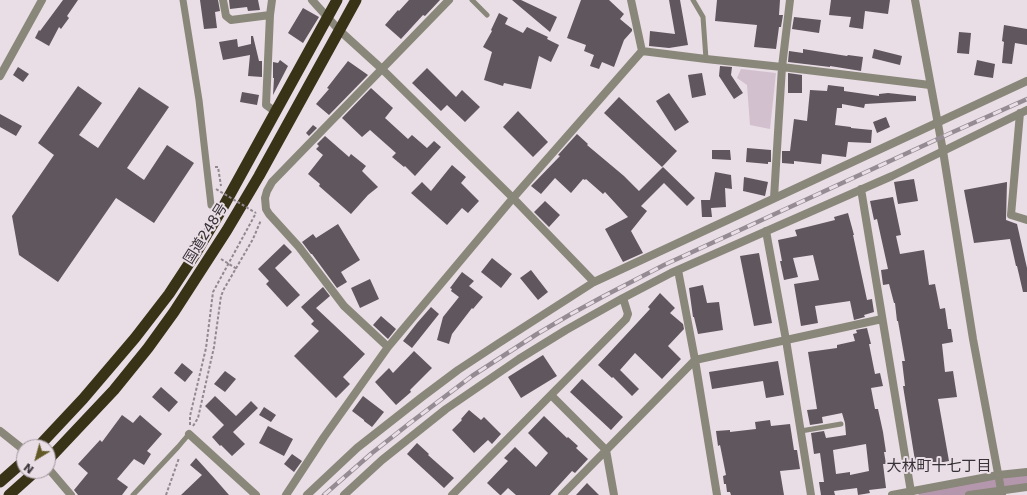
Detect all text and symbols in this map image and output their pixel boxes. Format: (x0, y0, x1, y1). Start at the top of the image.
street label: 国道248号 (181, 200, 231, 268)
north arrow (16, 439, 56, 479)
district label: 大林町十七丁目 (887, 458, 991, 476)
text: N (21, 460, 37, 476)

